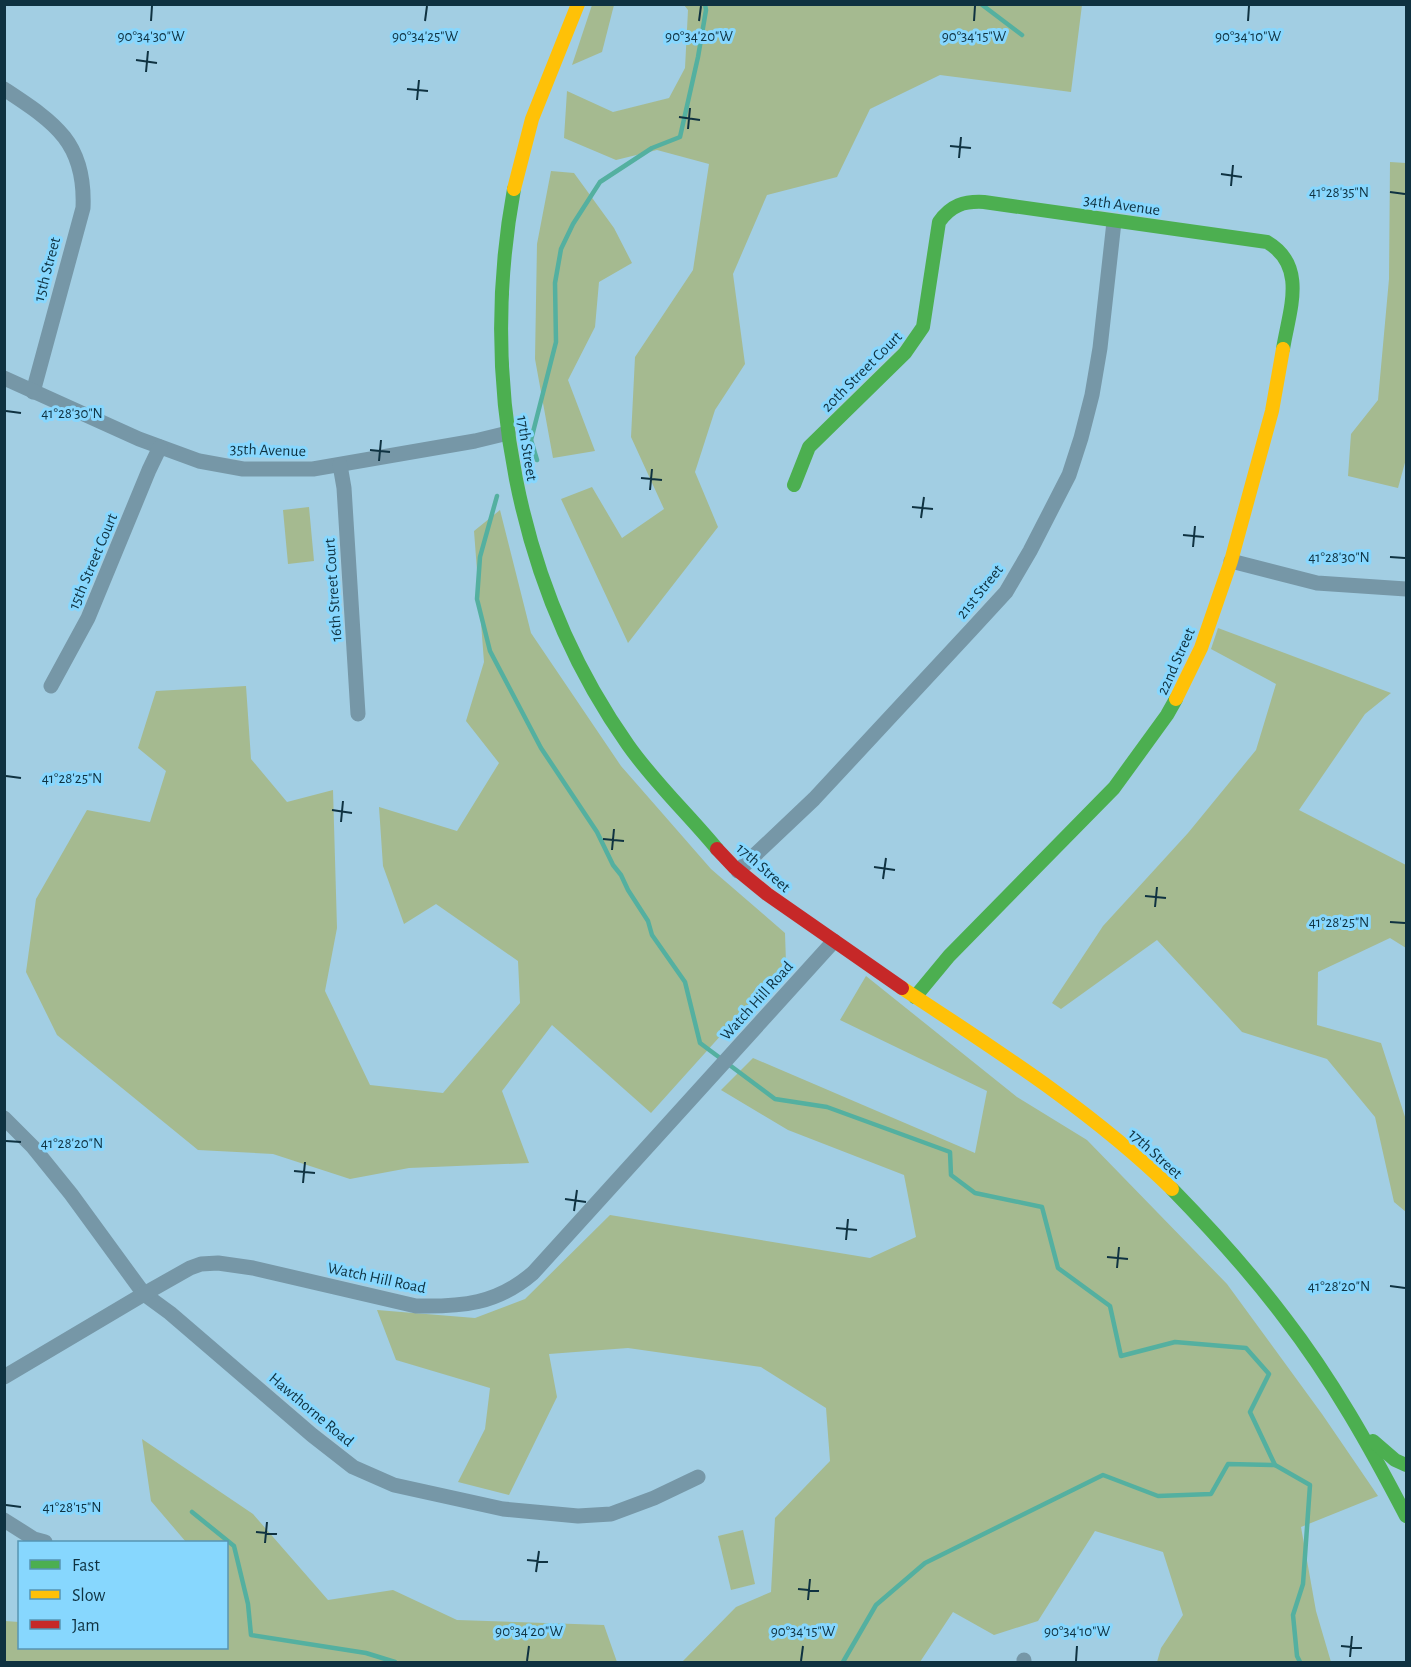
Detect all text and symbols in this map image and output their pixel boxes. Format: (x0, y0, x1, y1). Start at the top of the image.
text: 90°34'30"W (117, 29, 185, 44)
text: 90°34'25"W (392, 29, 459, 44)
text: 90°34'20"W (665, 29, 733, 44)
text: 90°34'15"W (942, 29, 1007, 44)
text: 90°34'10"W (1215, 29, 1282, 44)
text: 41°28'35"N (1309, 185, 1369, 200)
street label: 34th Avenue (1083, 192, 1161, 218)
street label: 15th Street (31, 235, 63, 303)
street label: 20th Street Court (818, 328, 905, 415)
text: 41°28'30"N (41, 406, 103, 421)
street label: 17th Street (514, 414, 540, 482)
street label: 35th Avenue (230, 441, 306, 459)
street label: 15th Street Court (65, 511, 120, 612)
street label: 16th Street Court (321, 538, 345, 642)
text: 41°28'30"N (1308, 550, 1370, 565)
street label: 21st Street (953, 562, 1006, 622)
street label: 22nd Street (1154, 626, 1198, 697)
text: 41°28'25"N (42, 771, 102, 786)
street label: 17th Street (733, 840, 793, 895)
text: 41°28'25"N (1309, 915, 1369, 930)
street label: Watch Hill Road (717, 958, 796, 1043)
street label: 17th Street (1125, 1126, 1185, 1182)
text: 41°28'20"N (41, 1136, 103, 1151)
street label: Watch Hill Road (326, 1260, 427, 1296)
text: 41°28'20"N (1308, 1279, 1370, 1294)
street label: Hawthorne Road (266, 1370, 357, 1450)
text: 41°28'15"N (42, 1500, 102, 1515)
legend (18, 1541, 228, 1649)
text: Fast (72, 1557, 100, 1575)
text: Slow (72, 1587, 105, 1605)
text: Jam (72, 1617, 100, 1635)
text: 90°34'20"W (495, 1624, 563, 1639)
text: 90°34'15"W (771, 1624, 836, 1639)
text: 90°34'10"W (1044, 1624, 1111, 1639)

